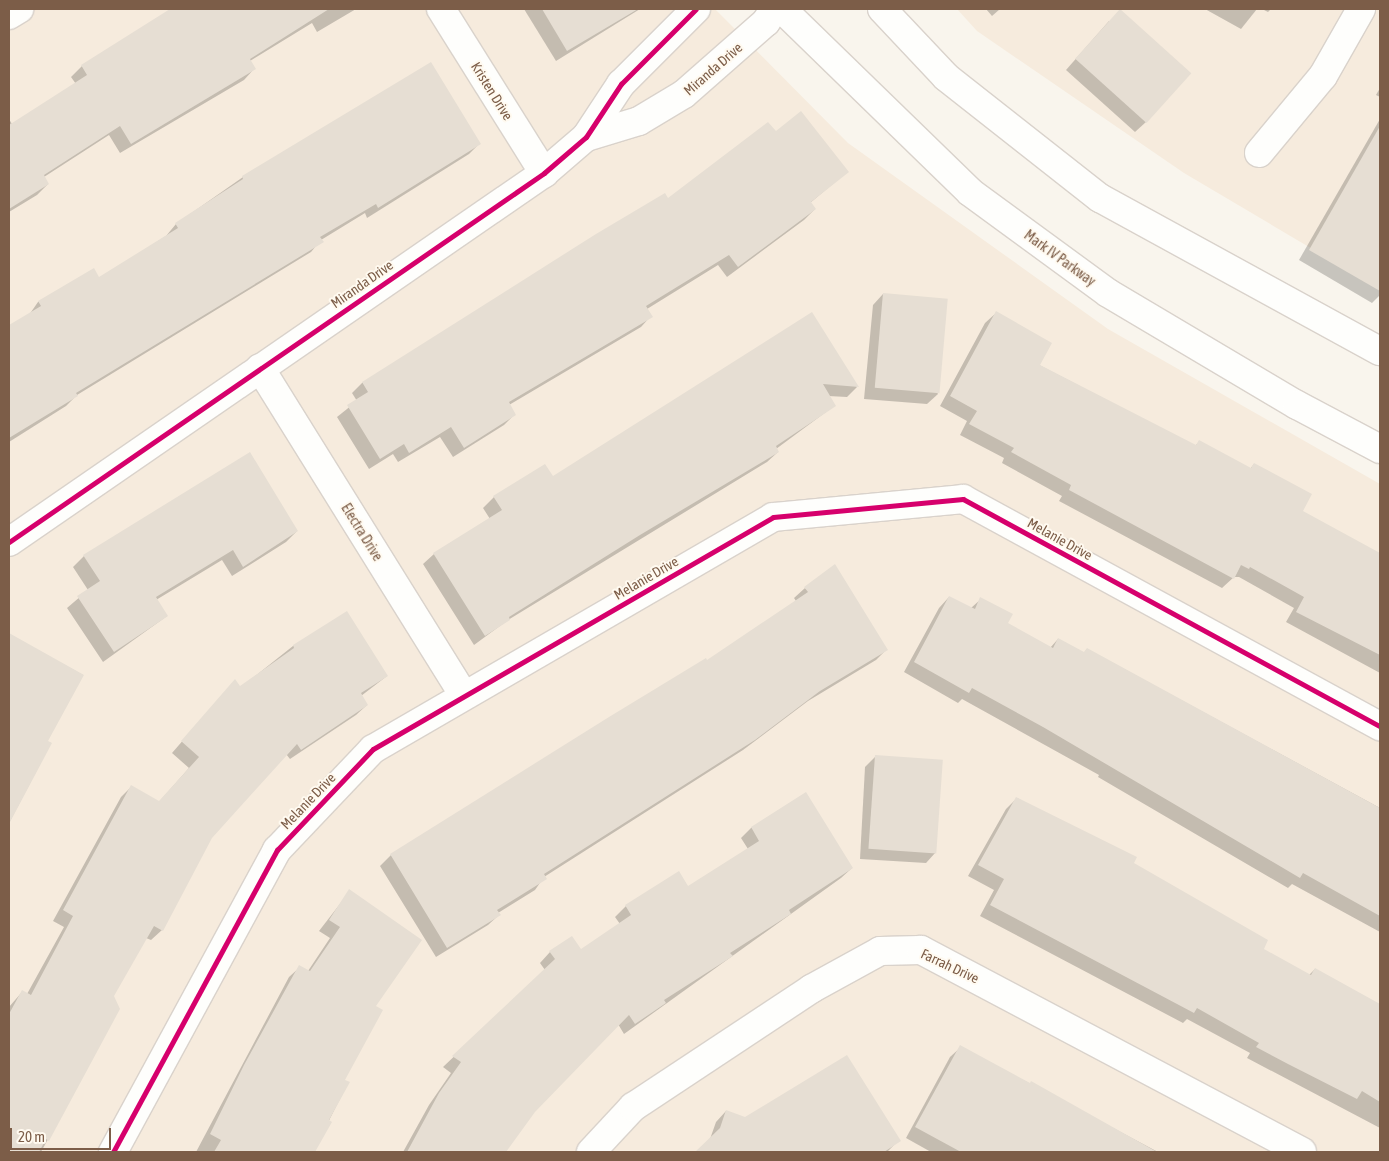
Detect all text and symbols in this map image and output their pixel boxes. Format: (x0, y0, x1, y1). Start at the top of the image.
street label: Miranda Drive (680, 39, 746, 99)
street label: Kristen Drive (468, 59, 516, 123)
street label: Mark IV Parkway (1021, 226, 1099, 290)
street label: Miranda Drive (328, 256, 396, 312)
street label: Electra Drive (338, 500, 386, 564)
street label: Melanie Drive (1025, 514, 1095, 564)
street label: Melanie Drive (611, 553, 681, 603)
street label: Melanie Drive (277, 769, 339, 833)
street label: Farrah Drive (918, 945, 982, 987)
scale bar (12, 1118, 114, 1150)
text: 20 m (18, 1128, 45, 1145)

